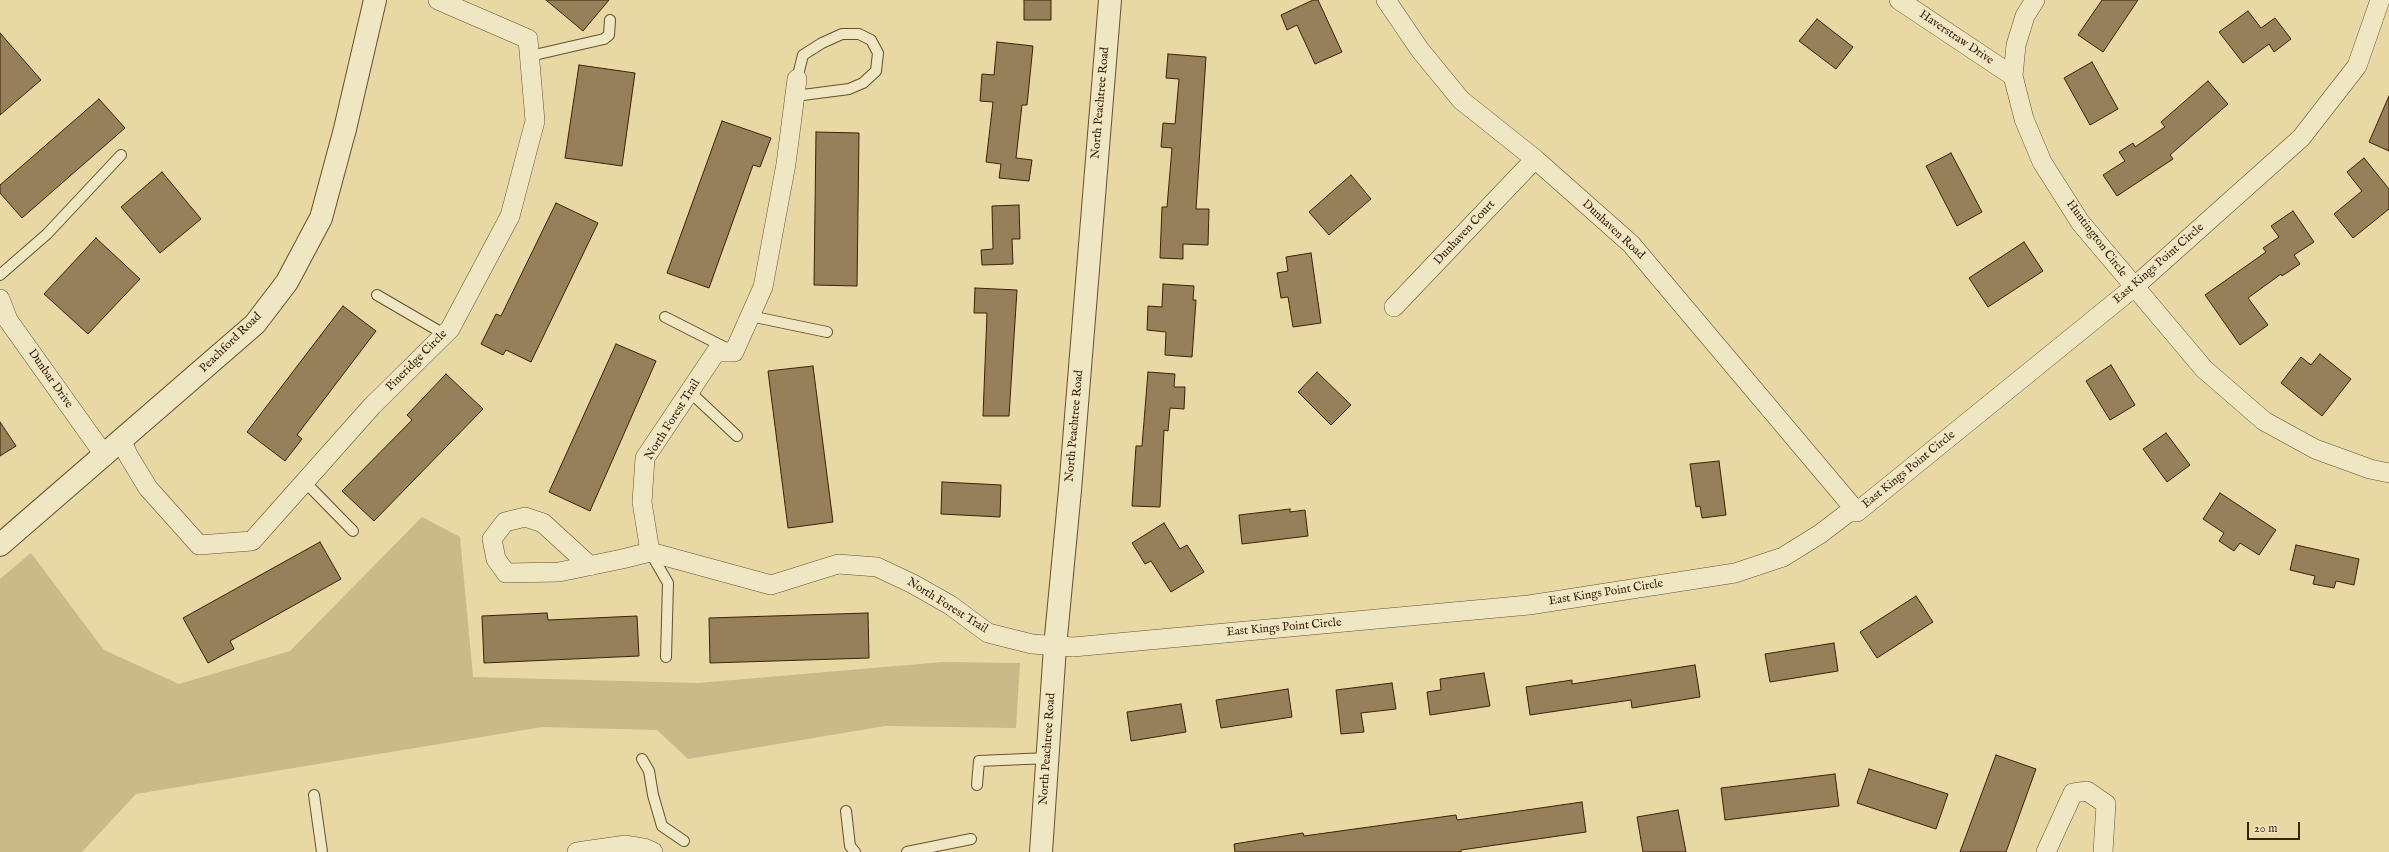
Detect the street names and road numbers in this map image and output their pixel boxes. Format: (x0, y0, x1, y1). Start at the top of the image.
street label: Haverstraw Drive (1916, 8, 1996, 68)
street label: North Peachtree Road (1089, 46, 1113, 160)
street label: Dunhaven Road (1579, 197, 1647, 263)
street label: Dunhaven Court (1431, 198, 1499, 268)
street label: Huntington Circle (2062, 198, 2130, 280)
street label: East Kings Point Circle (2111, 221, 2207, 307)
street label: Peachford Road (197, 310, 265, 376)
street label: Pineridge Circle (383, 327, 451, 395)
street label: Dunbar Drive (24, 347, 76, 411)
street label: North Peachtree Road (1063, 369, 1087, 483)
street label: North Forest Trail (642, 377, 704, 463)
street label: East Kings Point Circle (1860, 428, 1958, 512)
street label: North Forest Trail (904, 575, 990, 637)
street label: East Kings Point Circle (1548, 577, 1664, 609)
street label: East Kings Point Circle (1226, 616, 1342, 640)
street label: North Peachtree Road (1037, 693, 1059, 805)

